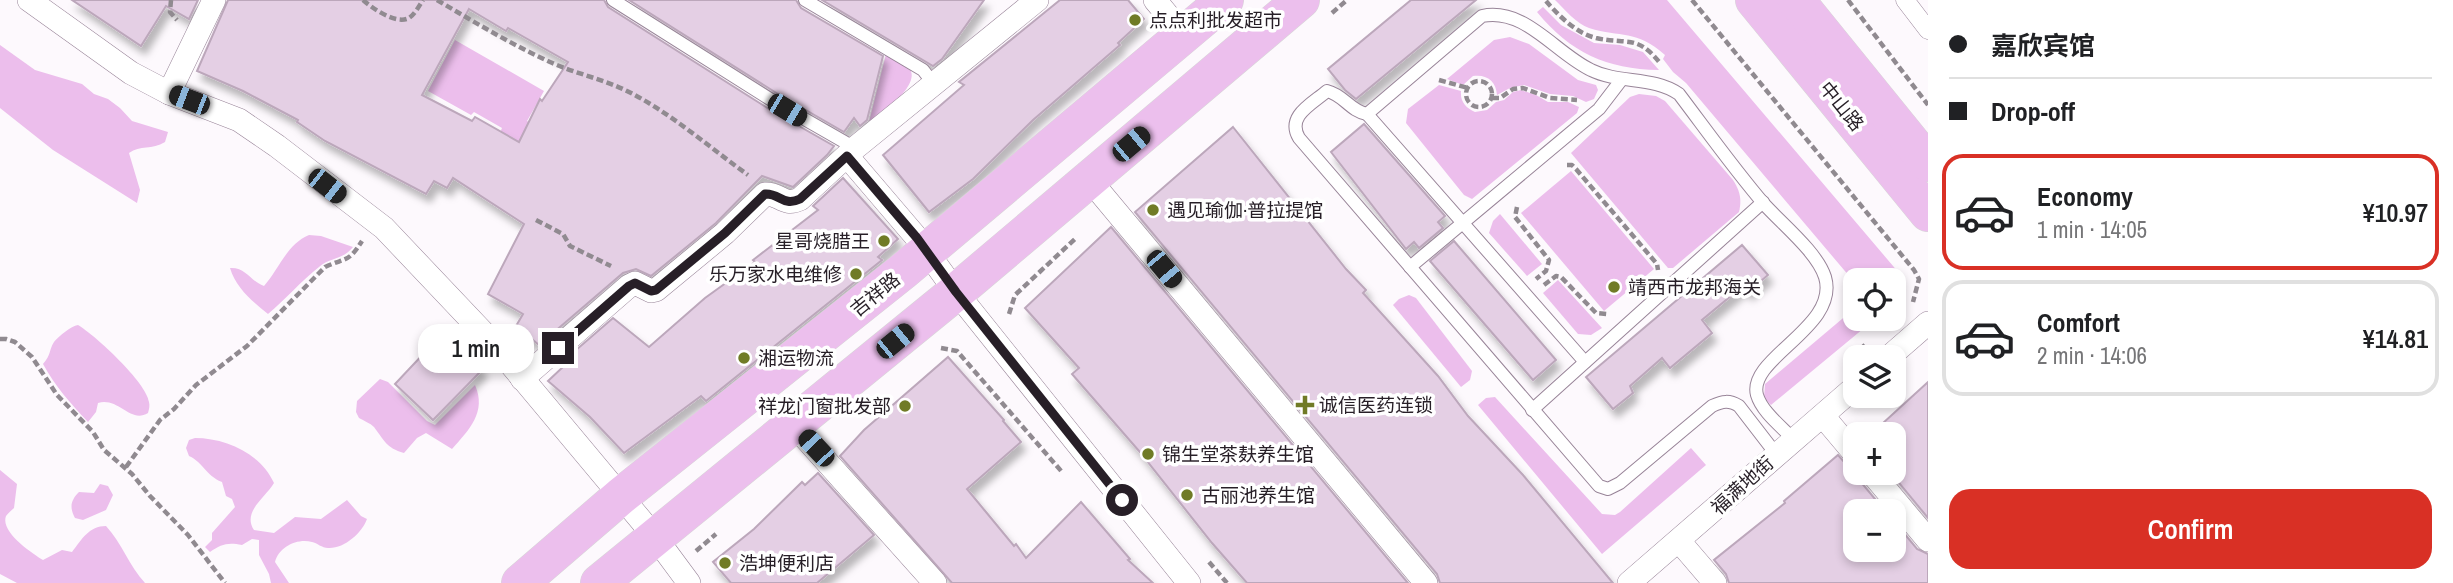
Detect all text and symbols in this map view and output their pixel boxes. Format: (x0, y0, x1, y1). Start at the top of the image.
place label: 点点利批发超市 (1149, 7, 1282, 33)
marker: 点点利批发超市 (1127, 12, 1143, 28)
text: 嘉欣宾馆 (1991, 28, 2095, 63)
street label: 中山路 (1814, 76, 1870, 136)
car (166, 83, 213, 117)
car (764, 90, 811, 130)
text: Drop-off (1991, 94, 2075, 129)
car (1109, 122, 1154, 166)
car (304, 165, 351, 207)
text: Economy (2037, 179, 2133, 214)
icon: car (1953, 181, 2016, 244)
text: ¥10.97 (2363, 195, 2428, 230)
place label: 遇见瑜伽·普拉提馆 (1167, 197, 1323, 223)
marker: 遇见瑜伽·普拉提馆 (1145, 202, 1161, 218)
text: 1 min · 14:05 (2037, 214, 2147, 245)
place label: 星哥烧腊王 (775, 228, 870, 254)
marker: 星哥烧腊王 (876, 233, 892, 249)
car (1143, 246, 1186, 292)
place label: 乐万家水电维修 (709, 261, 842, 287)
street label: 吉祥路 (845, 266, 905, 322)
marker: 乐万家水电维修 (848, 266, 864, 282)
map controls (1843, 268, 1906, 562)
button: locate (1843, 268, 1906, 331)
place label: 靖西市龙邦海关 (1628, 274, 1761, 300)
marker: 靖西市龙邦海关 (1606, 279, 1622, 295)
text: Comfort (2037, 305, 2120, 340)
icon: car (1953, 307, 2016, 370)
car (873, 320, 918, 362)
text: ¥14.81 (2363, 321, 2428, 356)
callout: 1 min (418, 324, 534, 372)
route end (542, 332, 574, 364)
text: 1 min (452, 333, 500, 364)
text: 2 min · 14:06 (2037, 340, 2147, 371)
place label: 湘运物流 (758, 345, 834, 371)
button: layers (1843, 345, 1906, 408)
marker: 湘运物流 (736, 350, 752, 366)
place label: 诚信医药连锁 (1319, 392, 1433, 418)
place label: 祥龙门窗批发部 (758, 393, 891, 419)
marker: 诚信医药连锁 (1297, 397, 1313, 413)
marker: 祥龙门窗批发部 (897, 398, 913, 414)
button: + (1843, 422, 1906, 485)
car (794, 425, 839, 471)
place label: 锦生堂茶麸养生馆 (1162, 441, 1314, 467)
marker: 锦生堂茶麸养生馆 (1140, 446, 1156, 462)
street label: 福满地街 (1705, 450, 1779, 520)
place label: 古丽池养生馆 (1201, 482, 1315, 508)
route start (1106, 484, 1138, 516)
marker: 古丽池养生馆 (1179, 487, 1195, 503)
button: Confirm (1949, 489, 2432, 569)
button: − (1843, 499, 1906, 562)
place label: 浩坤便利店 (739, 550, 834, 576)
marker: 浩坤便利店 (717, 555, 733, 571)

